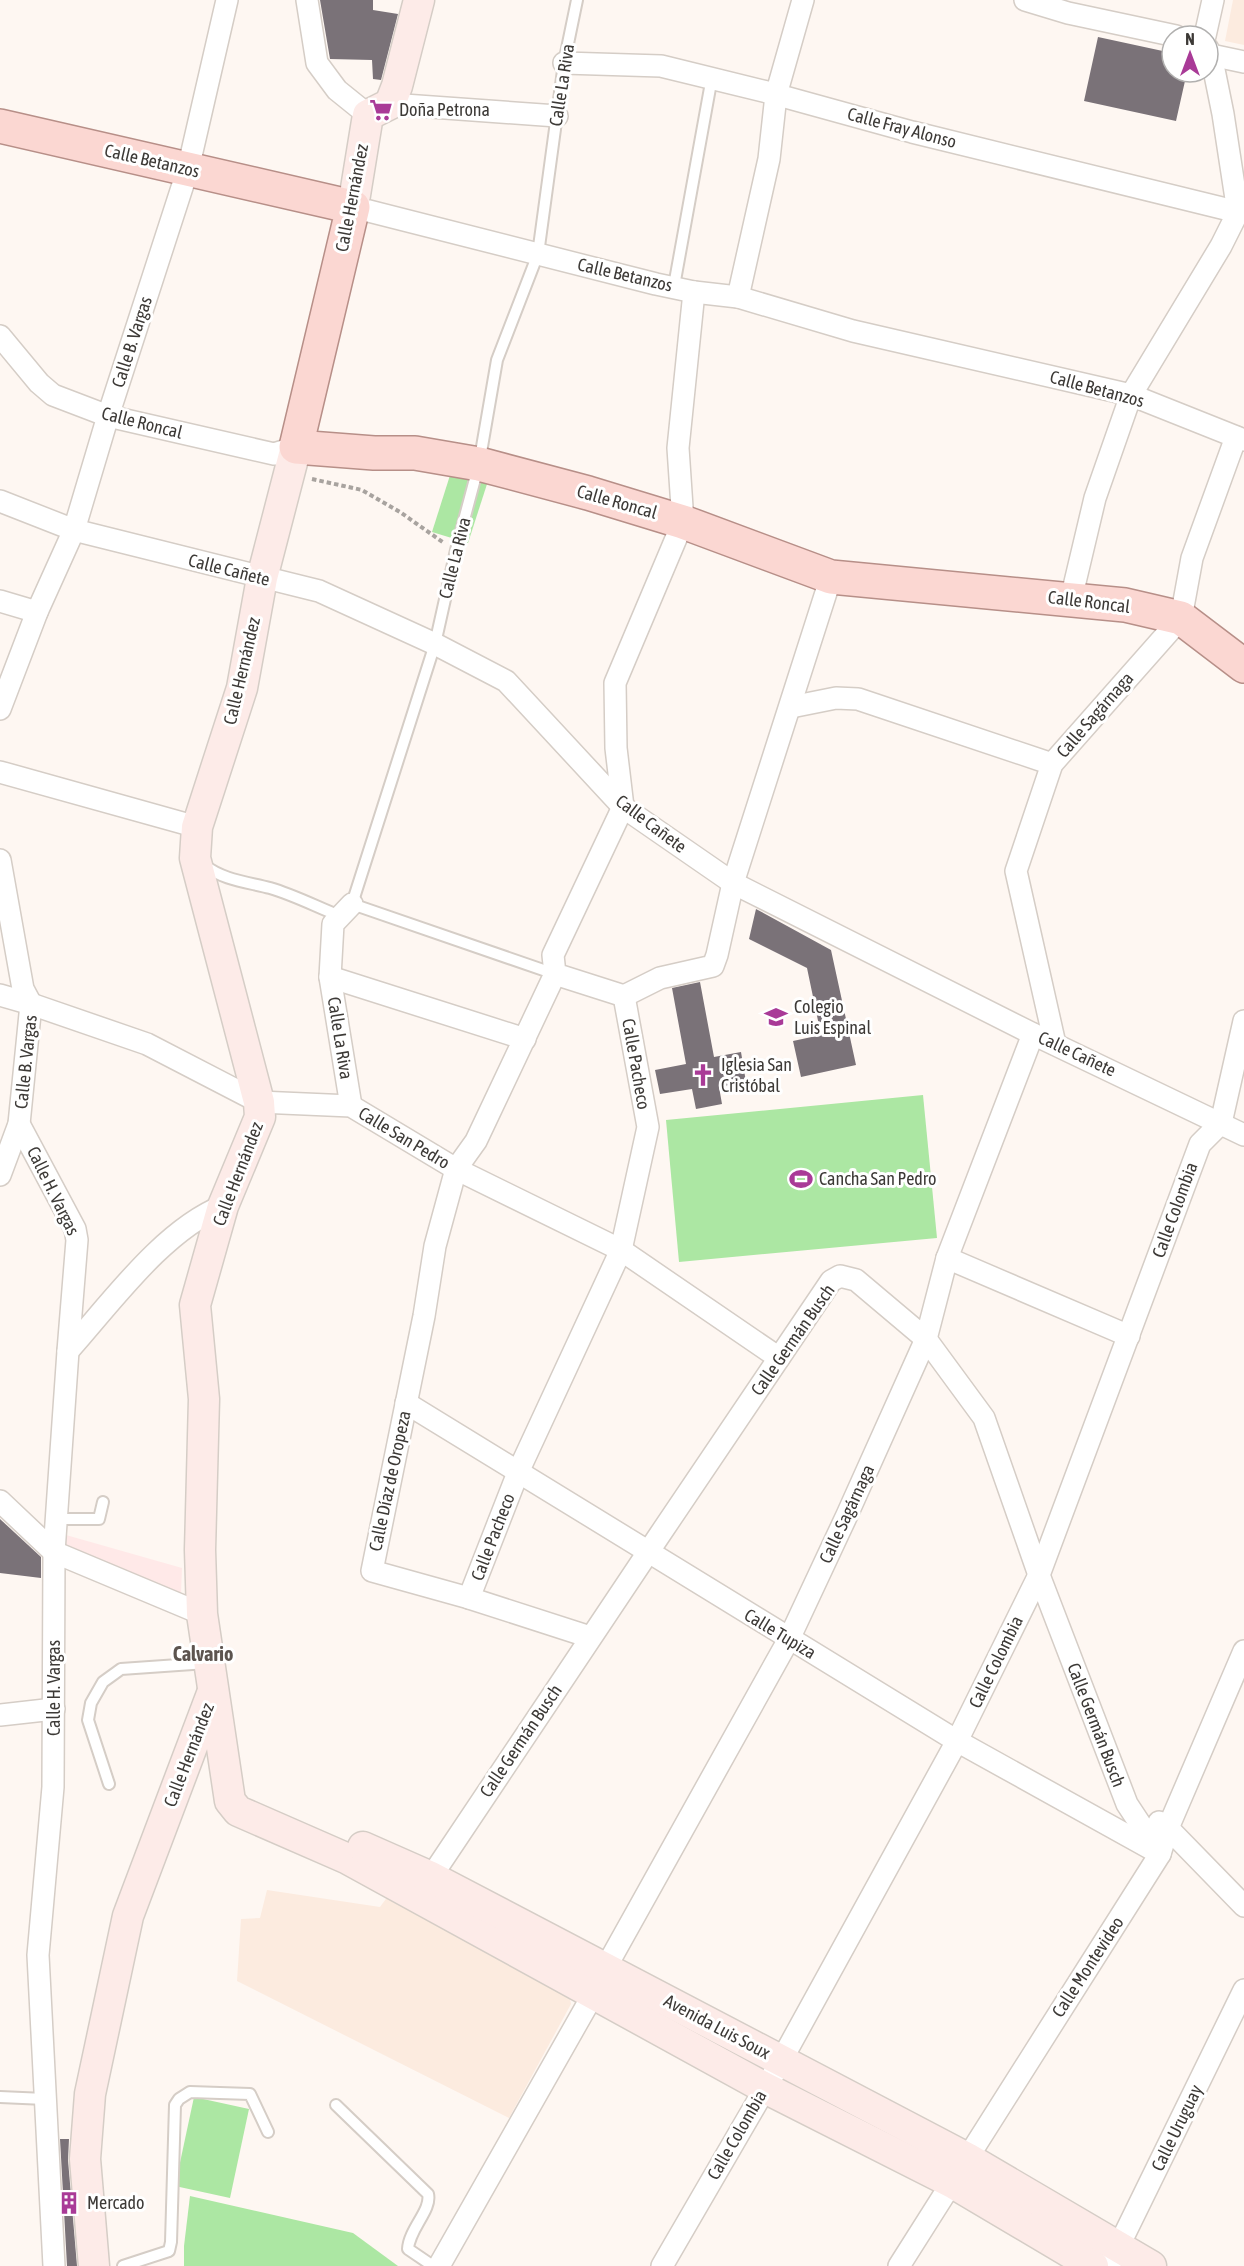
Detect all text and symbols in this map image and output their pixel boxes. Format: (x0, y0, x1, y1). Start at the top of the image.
north arrow (1160, 24, 1220, 84)
text: N (1185, 30, 1195, 48)
street label: Calle La Riva (545, 42, 578, 128)
supermarket icon: Doña Petrona (368, 97, 394, 123)
place label: Doña Petrona (399, 99, 490, 120)
street label: Calle Fray Alonso (845, 103, 959, 152)
street label: Calle Betanzos (103, 139, 202, 182)
street label: Calle Hernández (331, 142, 372, 254)
street label: Calle Betanzos (576, 253, 675, 296)
street label: Calle B. Vargas (107, 294, 156, 390)
street label: Calle Betanzos (1048, 366, 1146, 411)
street label: Calle Roncal (100, 402, 185, 443)
street label: Calle Roncal (575, 480, 660, 523)
street label: Calle La Riva (434, 515, 475, 601)
street label: Calle Cañete (186, 549, 272, 590)
street label: Calle Roncal (1047, 586, 1131, 617)
street label: Calle Hernández (219, 615, 264, 727)
street label: Calle Sagárnaga (1052, 668, 1137, 762)
street label: Calle Cañete (612, 790, 691, 857)
street label: Calle La Riva (324, 995, 357, 1081)
place label: Colegio Luis Espinal (794, 996, 871, 1038)
school or university icon: Colegio Luis Espinal (763, 1004, 789, 1030)
street label: Calle B. Vargas (10, 1014, 41, 1110)
street label: Calle Pacheco (618, 1017, 655, 1111)
street label: Calle Cañete (1035, 1026, 1119, 1081)
place label: Iglesia San Cristóbal (721, 1054, 792, 1096)
church icon: Iglesia San Cristóbal (690, 1062, 716, 1088)
street label: Calle San Pedro (355, 1102, 454, 1173)
street label: Calle Hernández (208, 1118, 267, 1229)
street label: Calle H. Vargas (23, 1143, 84, 1239)
street label: Calle Colombia (1148, 1159, 1202, 1260)
sports icon: Cancha San Pedro (788, 1166, 814, 1192)
place label: Cancha San Pedro (819, 1168, 937, 1189)
street label: Calle Germán Busch (746, 1280, 839, 1399)
street label: Calle Díaz de Oropeza (364, 1409, 415, 1553)
street label: Calle Sagárnaga (815, 1461, 879, 1566)
street label: Calle Pacheco (466, 1490, 519, 1583)
street label: Calle Tupiza (741, 1604, 820, 1663)
street label: Calle Colombia (964, 1612, 1027, 1711)
street label: Calle H. Vargas (43, 1640, 64, 1736)
district label: Calvario (173, 1642, 233, 1665)
street label: Calle Germán Busch (1063, 1660, 1130, 1790)
street label: Calle Germán Busch (475, 1681, 566, 1801)
street label: Calle Hernández (159, 1699, 218, 1810)
street label: Calle Montevideo (1047, 1913, 1128, 2021)
street label: Avenida Luis Soux (661, 1990, 774, 2063)
street label: Calle Uruguay (1147, 2081, 1206, 2174)
street label: Calle Colombia (702, 2086, 771, 2183)
building icon: Mercado (56, 2190, 82, 2216)
place label: Mercado (87, 2192, 145, 2213)

